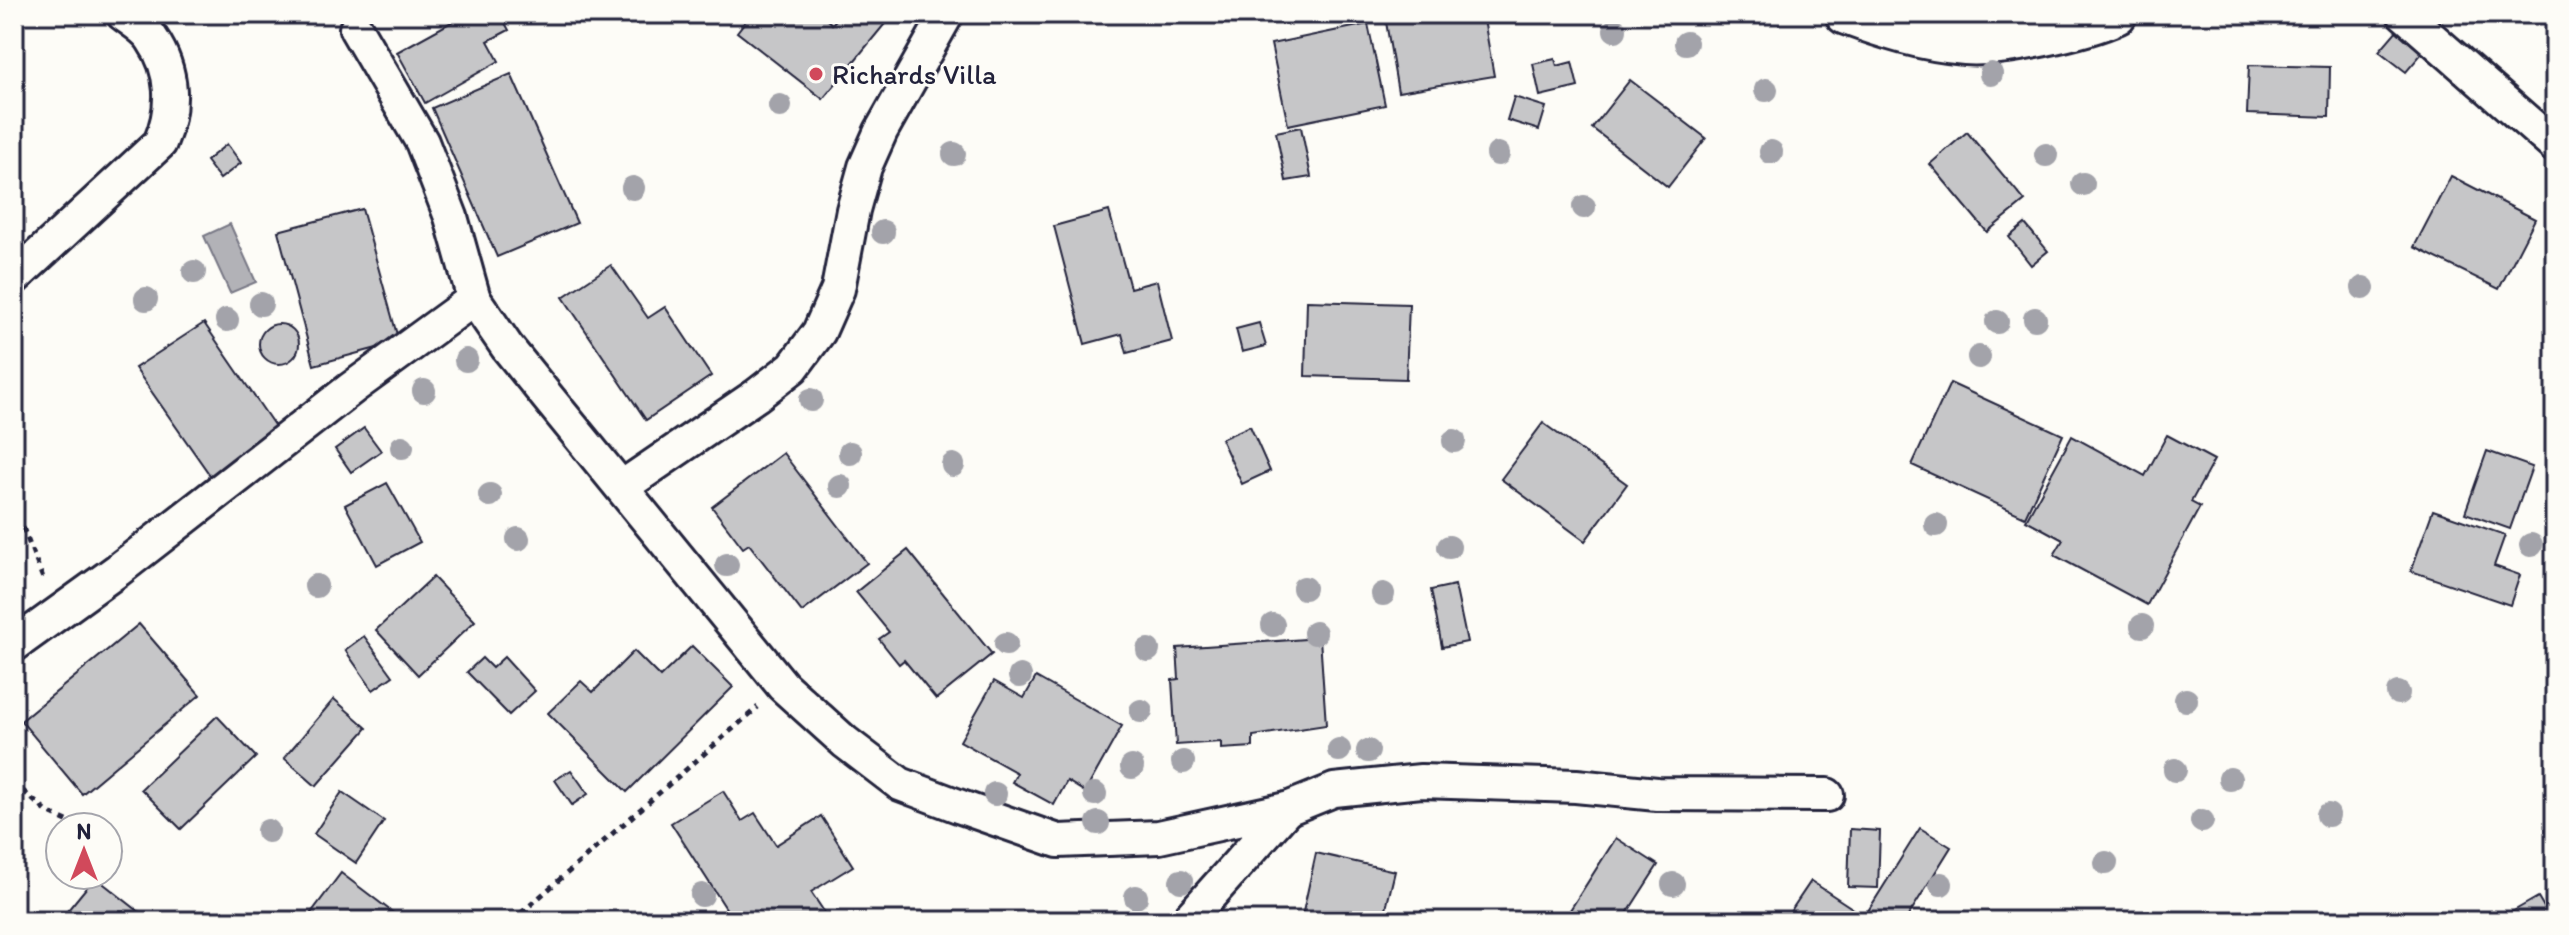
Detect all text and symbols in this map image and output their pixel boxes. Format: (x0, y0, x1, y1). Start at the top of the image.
place label: Richards Villa (832, 57, 997, 91)
marker: Richards Villa (807, 65, 825, 83)
north arrow (44, 811, 124, 891)
text: N (77, 818, 91, 845)

